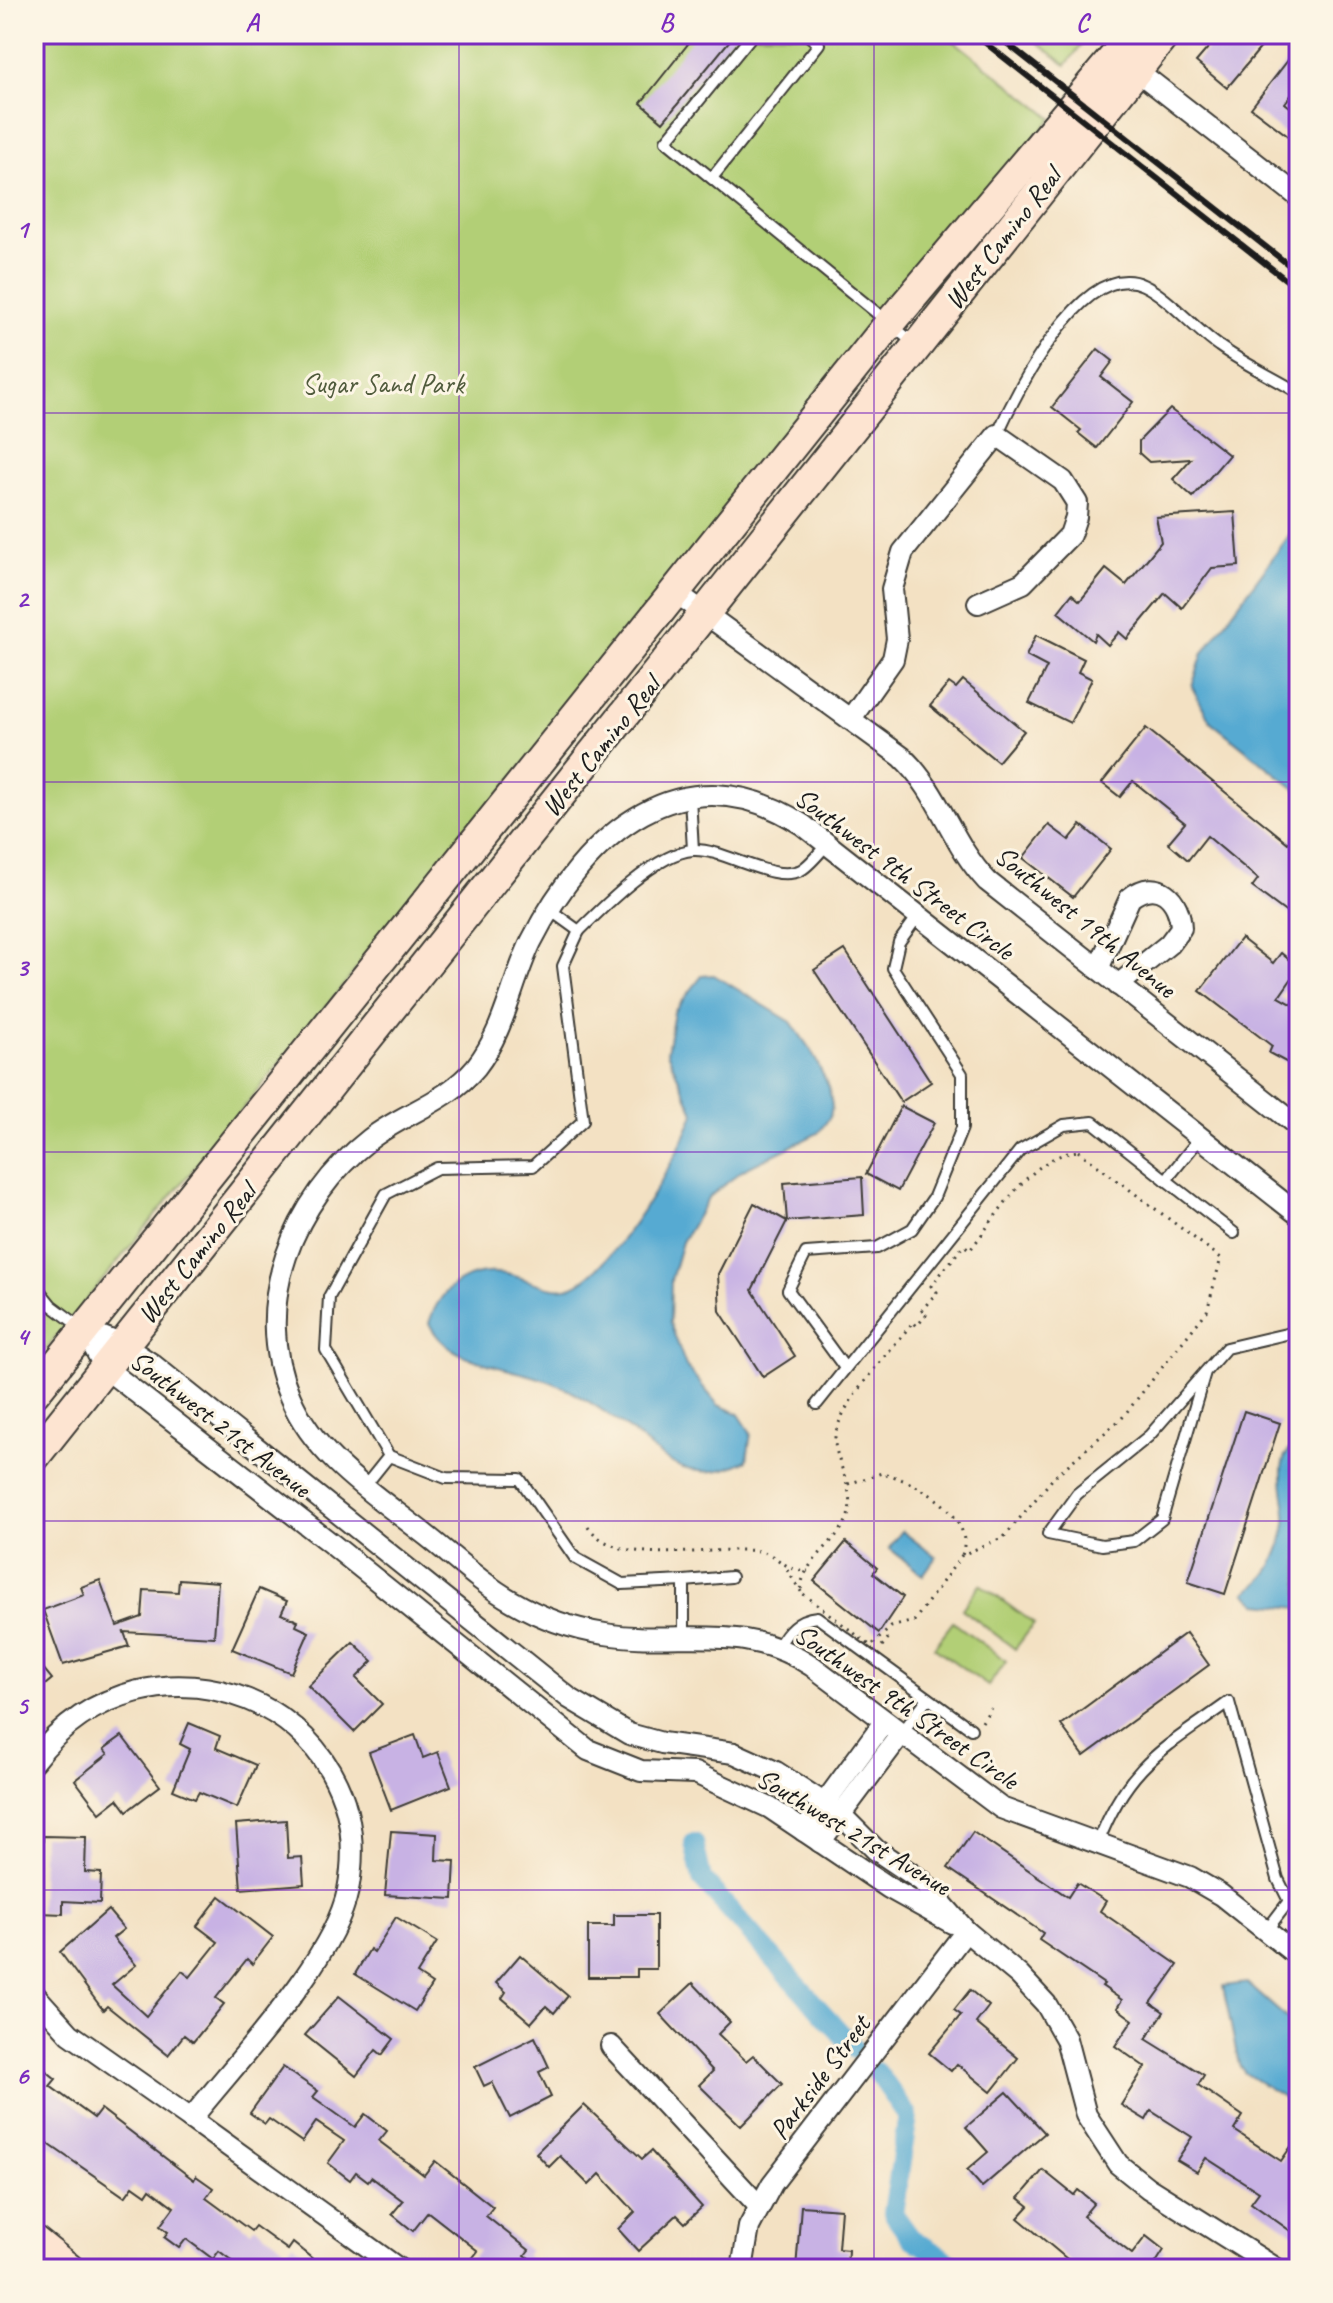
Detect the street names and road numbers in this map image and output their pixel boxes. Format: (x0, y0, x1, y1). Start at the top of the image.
street label: West Camino Real (936, 156, 1072, 316)
street label: West Camino Real (533, 665, 671, 823)
street label: Southwest 9th Street Circle (788, 780, 1023, 968)
street label: Southwest 19th Avenue (988, 838, 1185, 1006)
street label: West Camino Real (129, 1172, 267, 1330)
street label: Southwest 21st Avenue (123, 1342, 320, 1506)
street label: Southwest 9th Street Circle (788, 1616, 1027, 1798)
street label: Southwest 21st Avenue (750, 1760, 959, 1904)
street label: Parkside Street (761, 2006, 879, 2146)

